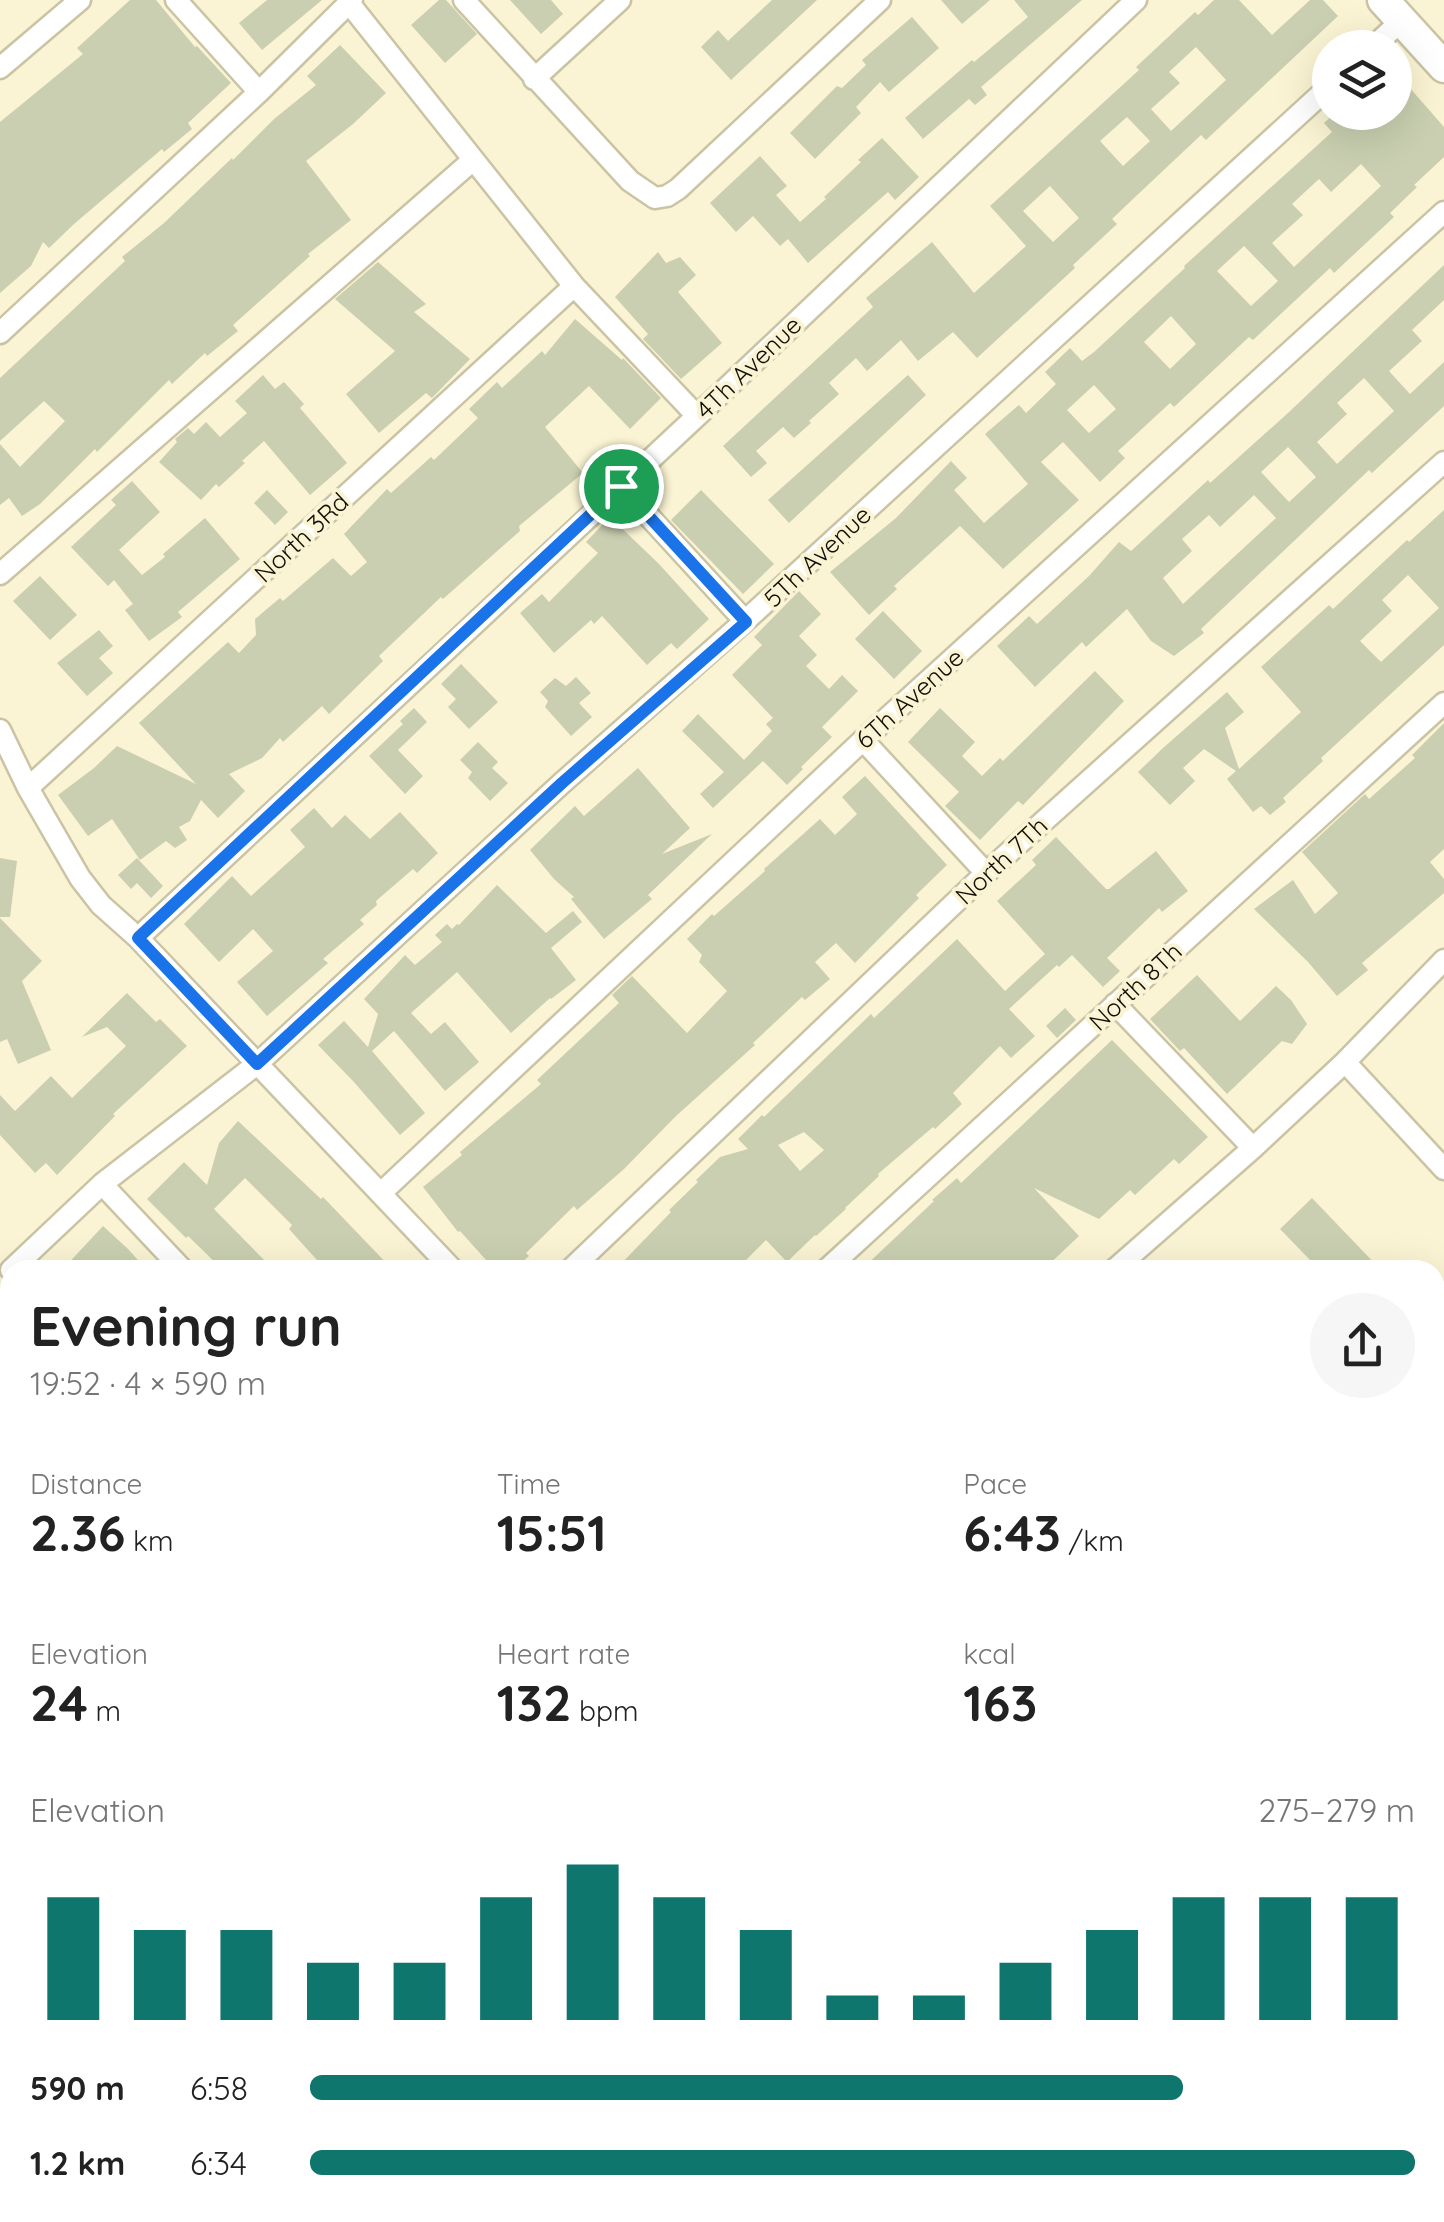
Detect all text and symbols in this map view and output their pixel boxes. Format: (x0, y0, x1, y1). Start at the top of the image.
map controls (1312, 30, 1412, 130)
button: layers (1312, 30, 1412, 130)
street label: 4Th Avenue (689, 309, 807, 425)
pin (579, 444, 664, 529)
icon: arrive (594, 459, 649, 514)
street label: North 3Rd (248, 486, 354, 588)
street label: 5Th Avenue (757, 499, 877, 613)
street label: 6Th Avenue (848, 641, 970, 755)
street label: North 7Th (949, 810, 1053, 910)
street label: North 8Th (1082, 935, 1188, 1037)
text: Evening run (30, 1291, 342, 1360)
button: share (1310, 1293, 1415, 1398)
text: 19:52 · 4 × 590 m (30, 1363, 266, 1403)
text: Distance (30, 1466, 142, 1501)
text: Time (497, 1466, 561, 1501)
text: Pace (963, 1466, 1027, 1501)
text: 2.36 (30, 1501, 125, 1564)
text: 15:51 (497, 1501, 607, 1564)
text: 6:43 (963, 1501, 1061, 1564)
text: km (125, 1523, 174, 1558)
text: /km (1061, 1523, 1124, 1558)
text: Elevation (30, 1636, 148, 1671)
text: Heart rate (497, 1636, 630, 1671)
text: kcal (963, 1636, 1016, 1671)
text: 24 (30, 1671, 88, 1734)
text: 132 (497, 1671, 571, 1734)
text: 163 (963, 1671, 1037, 1734)
text: m (88, 1693, 121, 1728)
text: bpm (571, 1693, 639, 1728)
text: Elevation (30, 1790, 165, 1830)
text: 275–279 m (1258, 1790, 1415, 1830)
text: 590 m (30, 2068, 125, 2108)
text: 6:58 (190, 2068, 248, 2108)
text: 1.2 km (30, 2143, 125, 2183)
text: 6:34 (190, 2143, 247, 2183)

